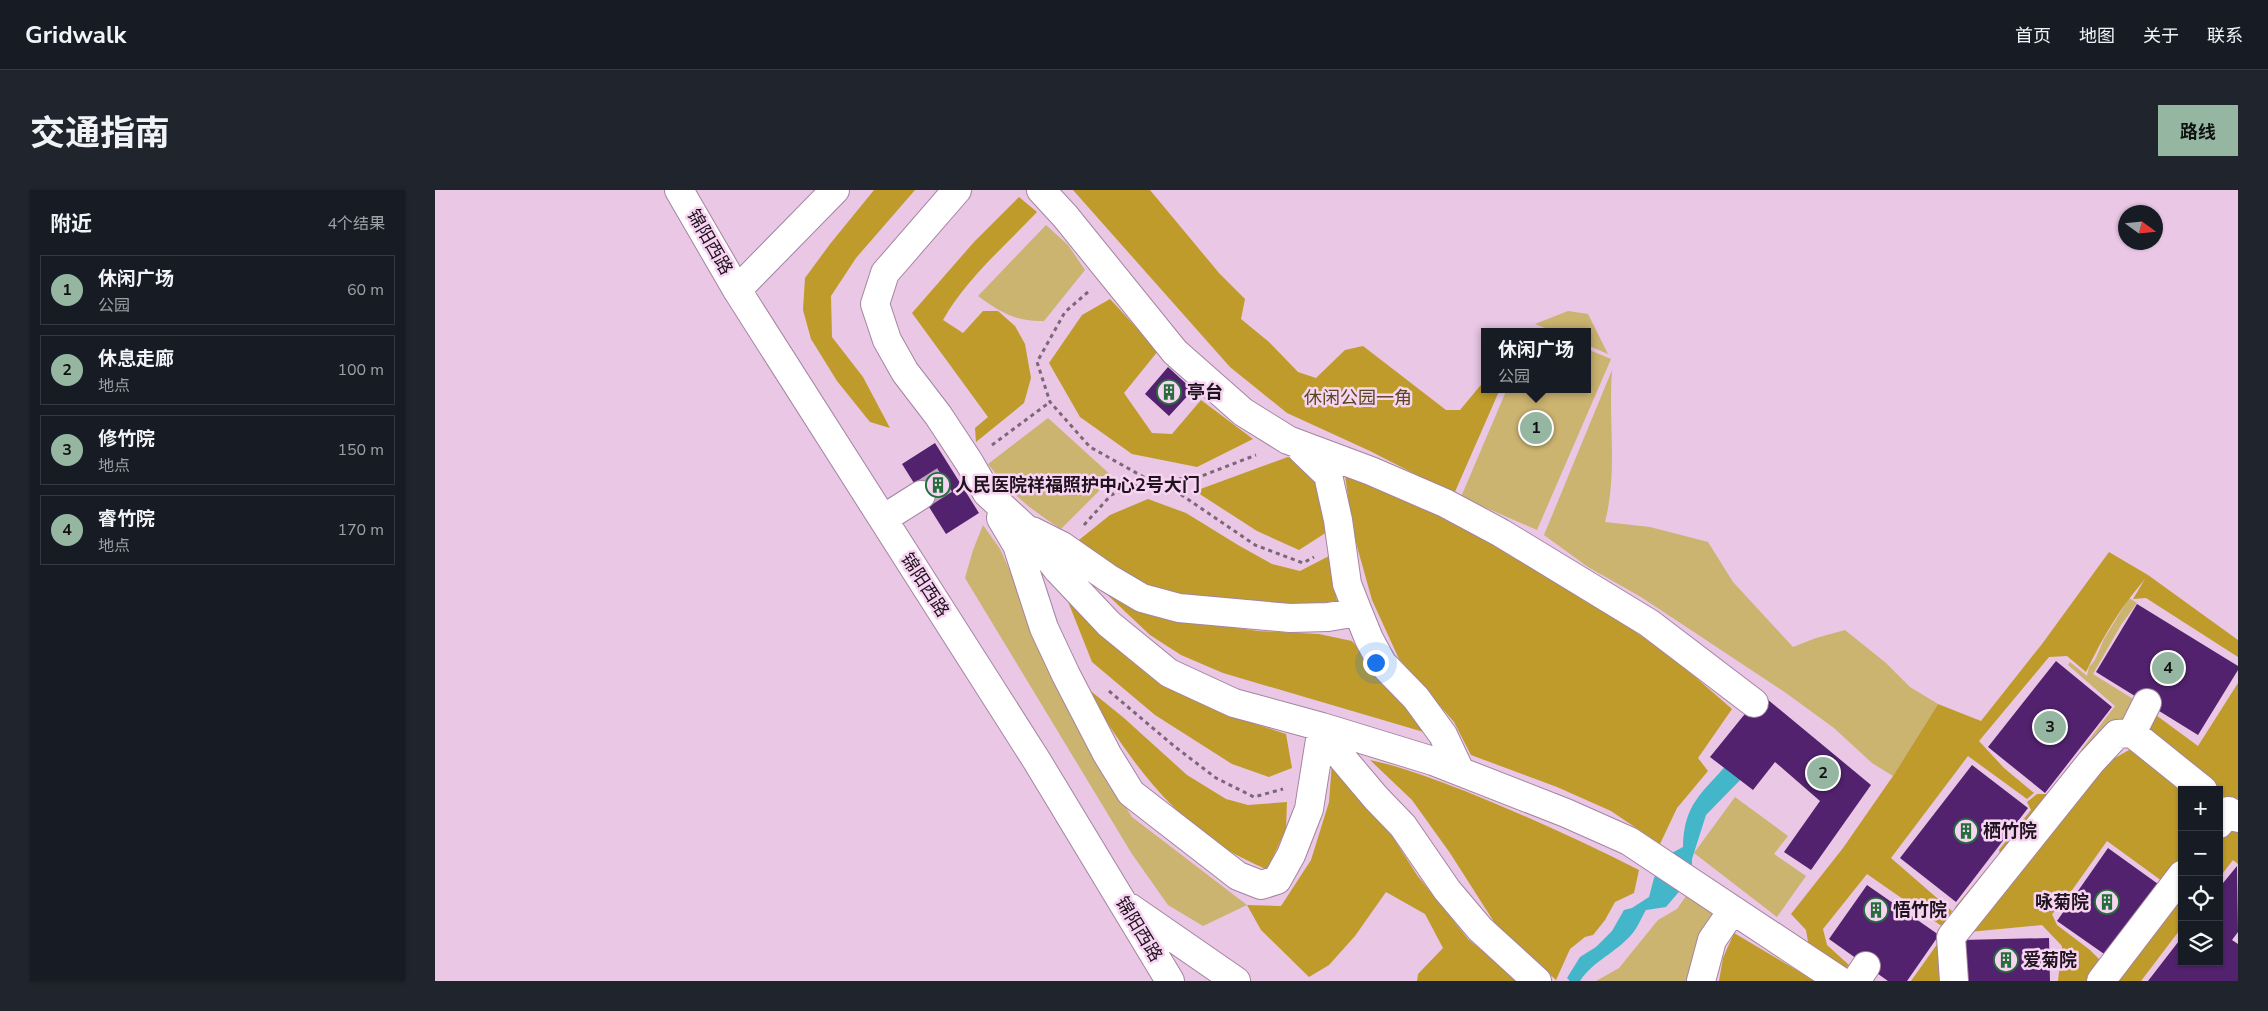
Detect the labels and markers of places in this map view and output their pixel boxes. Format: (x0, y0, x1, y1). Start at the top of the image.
building icon: 亭台 (1156, 379, 1182, 405)
place label: 亭台 (1187, 380, 1223, 404)
pin: 1 (1520, 409, 1552, 447)
building icon: 人民医院祥福照护中心2号大门 (925, 472, 951, 498)
place label: 人民医院祥福照护中心2号大门 (955, 473, 1200, 497)
pin: 4 (2152, 649, 2184, 687)
pin: 3 (2034, 708, 2066, 746)
pin: 2 (1807, 754, 1839, 792)
building icon: 栖竹院 (1953, 818, 1979, 844)
place label: 栖竹院 (1983, 819, 2037, 843)
building icon: 咏菊院 (2094, 889, 2120, 915)
place label: 咏菊院 (2035, 890, 2089, 914)
building icon: 悟竹院 (1863, 897, 1889, 923)
place label: 悟竹院 (1893, 898, 1947, 922)
building icon: 爱菊院 (1993, 947, 2019, 973)
place label: 爱菊院 (2023, 948, 2077, 972)

